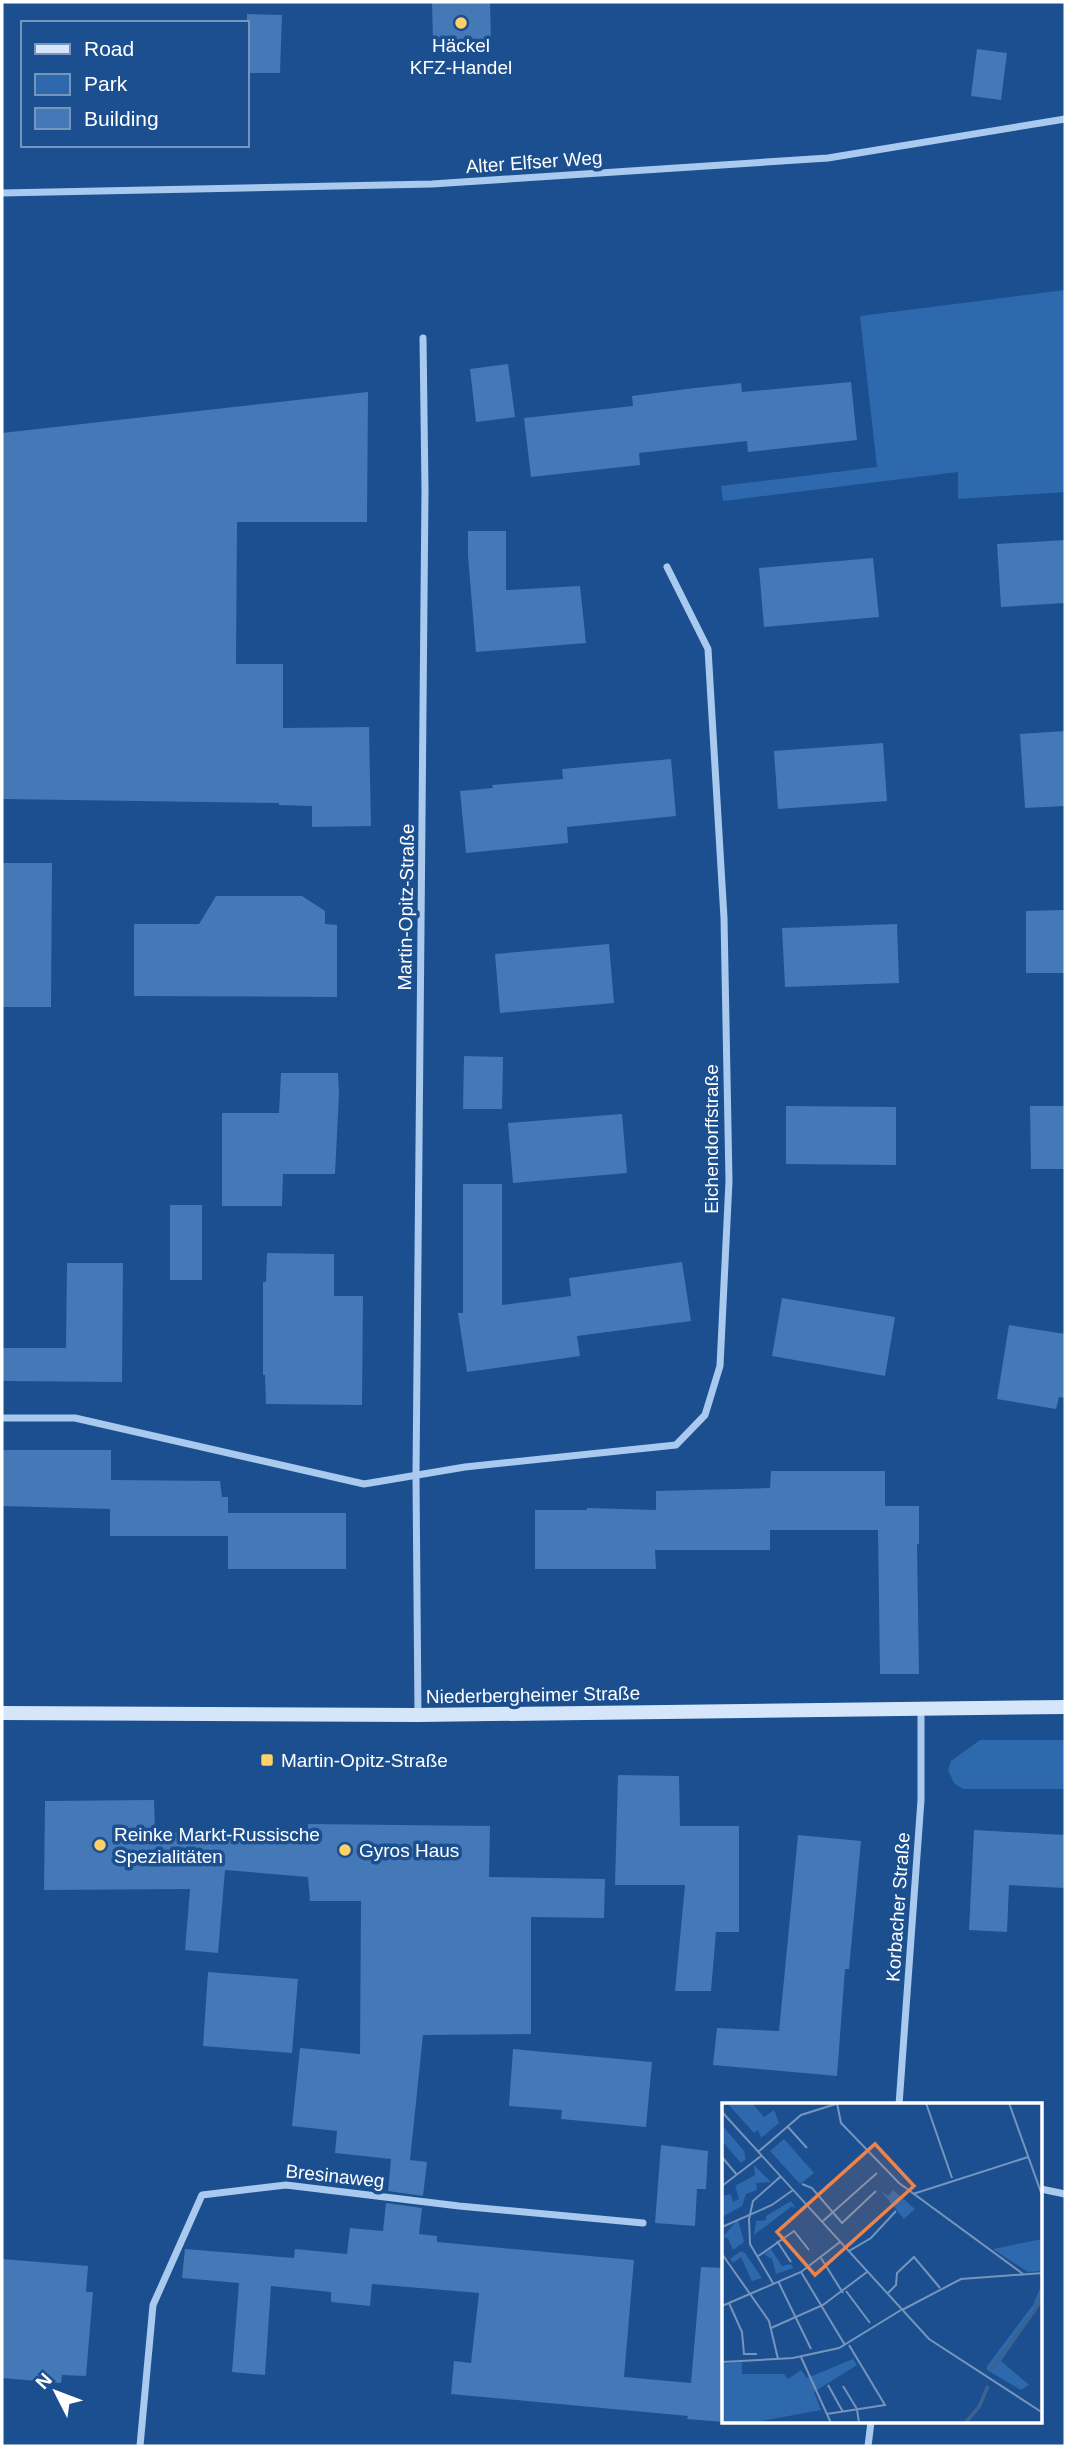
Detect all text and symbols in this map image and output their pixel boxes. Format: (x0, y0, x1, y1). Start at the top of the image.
marker: Häckel KFZ-Handel (453, 15, 469, 31)
legend (21, 21, 248, 147)
place label: Häckel KFZ-Handel (410, 35, 512, 78)
text: Road (84, 37, 134, 60)
text: Park (84, 72, 128, 95)
text: Building (84, 107, 159, 130)
street label: Alter Elfser Weg (465, 147, 603, 177)
street label: Martin-Opitz-Straße (394, 823, 418, 991)
street label: Eichendorffstraße (701, 1064, 722, 1214)
street label: Niederbergheimer Straße (426, 1683, 640, 1707)
place label: Martin-Opitz-Straße (281, 1750, 448, 1771)
marker: Martin-Opitz-Straße (259, 1752, 275, 1768)
place label: Reinke Markt-Russische Spezialitäten (114, 1824, 320, 1867)
street label: Korbacher Straße (882, 1831, 914, 1983)
marker: Reinke Markt-Russische Spezialitäten (92, 1837, 108, 1853)
place label: Gyros Haus (359, 1840, 459, 1861)
marker: Gyros Haus (337, 1842, 353, 1858)
inset map (722, 2103, 1042, 2424)
street label: Bresinaweg (285, 2160, 385, 2192)
north arrow (21, 2357, 91, 2427)
text: N (31, 2369, 56, 2393)

